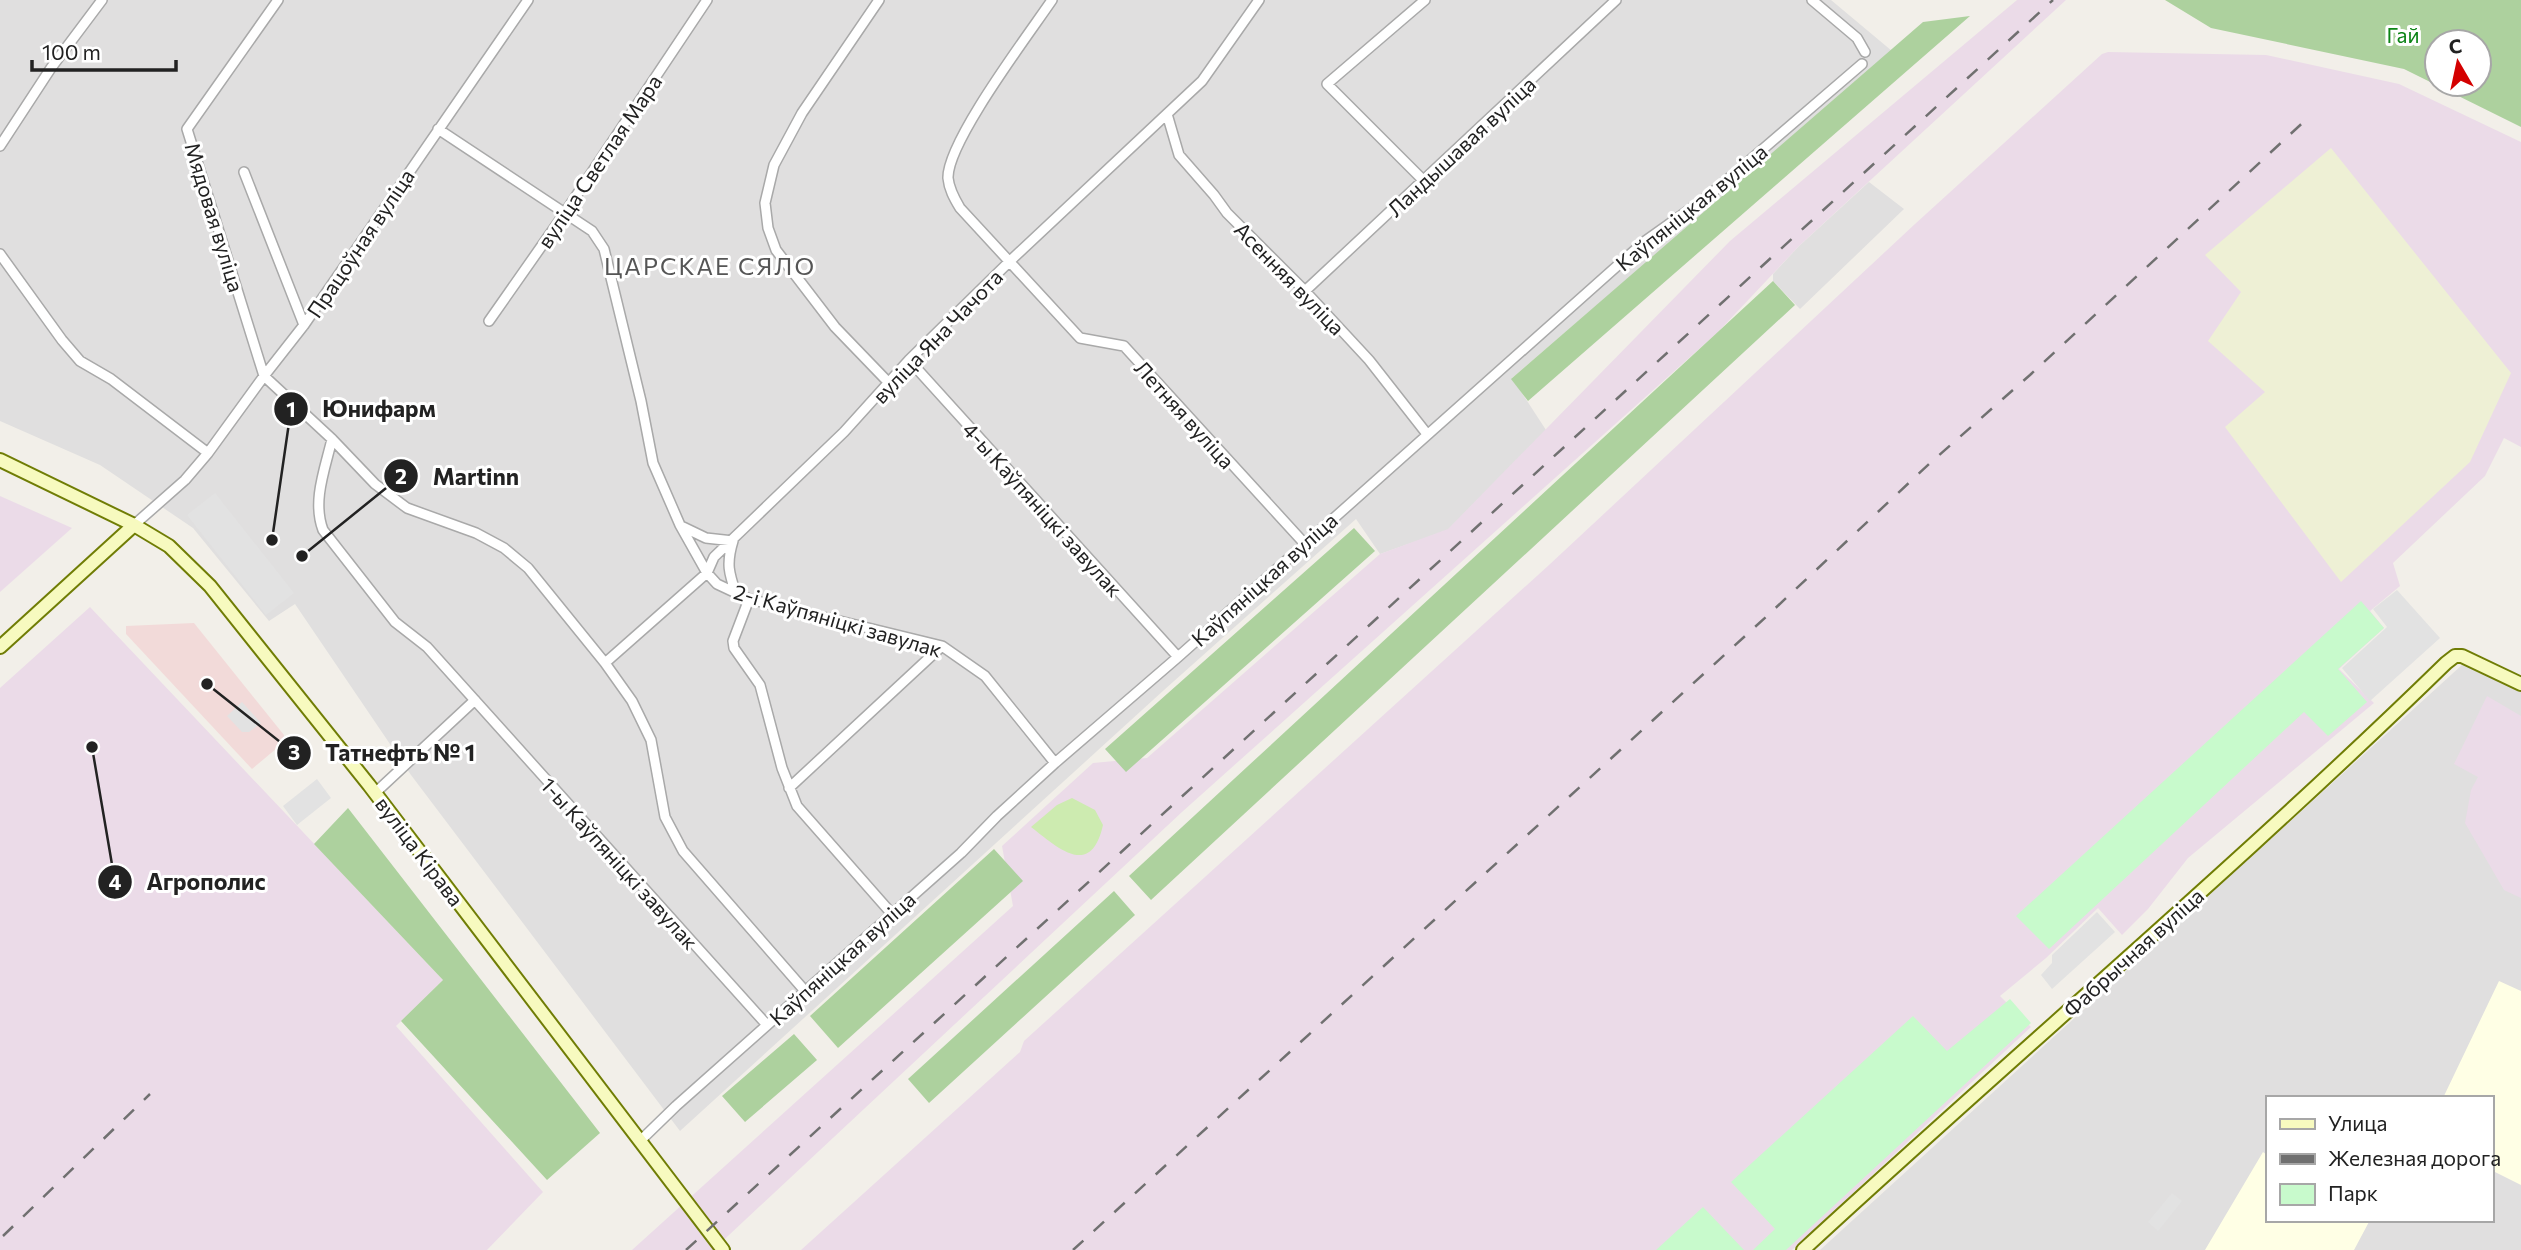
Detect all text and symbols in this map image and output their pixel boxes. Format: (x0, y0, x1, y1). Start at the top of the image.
park label: Гай (2386, 22, 2420, 47)
scale bar (32, 28, 175, 72)
north arrow (2423, 28, 2493, 98)
text: С (2447, 33, 2463, 58)
text: 100 m (42, 39, 101, 64)
street label: вуліца Светлая Мара (532, 69, 666, 253)
street label: Ландышавая вуліца (1382, 71, 1540, 221)
street label: Каўпяніцкая вуліца (1610, 138, 1772, 276)
street label: Мядовая вуліца (180, 139, 250, 295)
street label: Працоўная вуліца (301, 164, 419, 322)
street label: Асенняя вуліца (1230, 216, 1350, 340)
district label: ЦАРСКАЕ СЯЛО (604, 251, 816, 280)
street label: вуліца Яна Чачота (867, 264, 1007, 408)
street label: Летняя вуліца (1130, 355, 1240, 473)
callout: Юнифарм (273, 387, 450, 431)
text: Юнифарм (322, 394, 436, 422)
text: 1 (286, 396, 296, 421)
street label: 4-ы Каўпяніцкі завулак (958, 417, 1128, 601)
callout: Martinn (383, 454, 533, 498)
text: Martinn (433, 462, 519, 490)
text: 2 (395, 463, 407, 488)
street label: Каўпяніцкая вуліца (1186, 507, 1342, 651)
street label: 2-і Каўпяніцкі завулак (731, 578, 945, 662)
callout: Татнефть № 1 (276, 731, 489, 775)
text: Татнефть № 1 (325, 738, 475, 766)
text: 3 (288, 739, 300, 764)
street label: 1-ы Каўпяніцкі завулак (536, 772, 704, 954)
street label: вуліца Кірава (371, 791, 469, 911)
callout: Агрополис (97, 860, 279, 904)
text: Агрополис (146, 867, 266, 895)
text: 4 (109, 869, 122, 894)
street label: Фабрычная вуліца (2058, 882, 2208, 1022)
street label: Каўпяніцкая вуліца (764, 886, 920, 1030)
legend (2266, 1096, 2493, 1222)
text: Улица (2328, 1110, 2387, 1135)
text: Железная дорога (2328, 1145, 2501, 1170)
text: Парк (2328, 1180, 2378, 1205)

